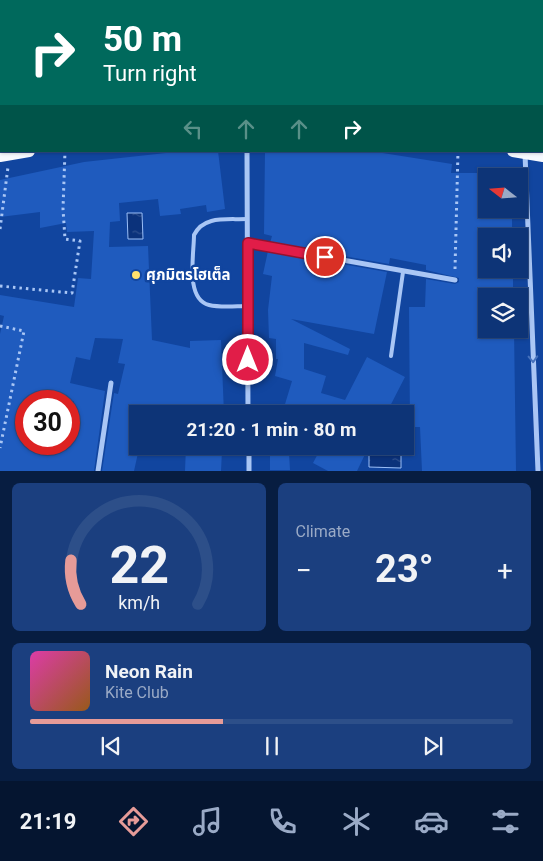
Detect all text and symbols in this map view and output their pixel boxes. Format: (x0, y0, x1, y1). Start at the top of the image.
text: 50 m (103, 19, 182, 60)
icon: right (20, 20, 85, 85)
text: Turn right (103, 61, 197, 86)
icon: left (179, 115, 207, 143)
icon: ahead (232, 115, 260, 143)
icon: ahead (285, 115, 313, 143)
icon: right (338, 115, 366, 143)
north arrow (478, 168, 528, 218)
map controls (478, 168, 528, 338)
button: sound (478, 228, 528, 278)
pin (304, 236, 346, 278)
icon: arrive (311, 243, 339, 271)
place label: ศุภมิตรโฮเต็ล (146, 266, 231, 284)
marker: ศุภมิตรโฮเต็ล (130, 269, 142, 281)
button: layers (478, 288, 528, 338)
position arrow (221, 333, 273, 385)
one-way arrow (528, 355, 539, 363)
speed limit sign: 30 (15, 390, 80, 455)
text: 21:20 · 1 min · 80 m (186, 418, 357, 441)
text: Climate (296, 522, 350, 541)
text: 22 (109, 535, 169, 596)
text: 23° (375, 547, 434, 591)
text: − (296, 554, 312, 587)
text: + (497, 554, 513, 587)
text: km/h (118, 592, 160, 613)
text: Neon Rain (105, 660, 193, 683)
text: Kite Club (105, 683, 169, 702)
icon: previous (97, 732, 125, 760)
icon: pause (258, 732, 286, 760)
icon: next (419, 732, 447, 760)
icon: directions (116, 804, 151, 839)
icon: music (190, 804, 225, 839)
icon: phone (265, 804, 300, 839)
icon: climate (339, 804, 374, 839)
icon: car (414, 804, 449, 839)
icon: filters (488, 804, 523, 839)
text: 21:19 (20, 809, 76, 834)

